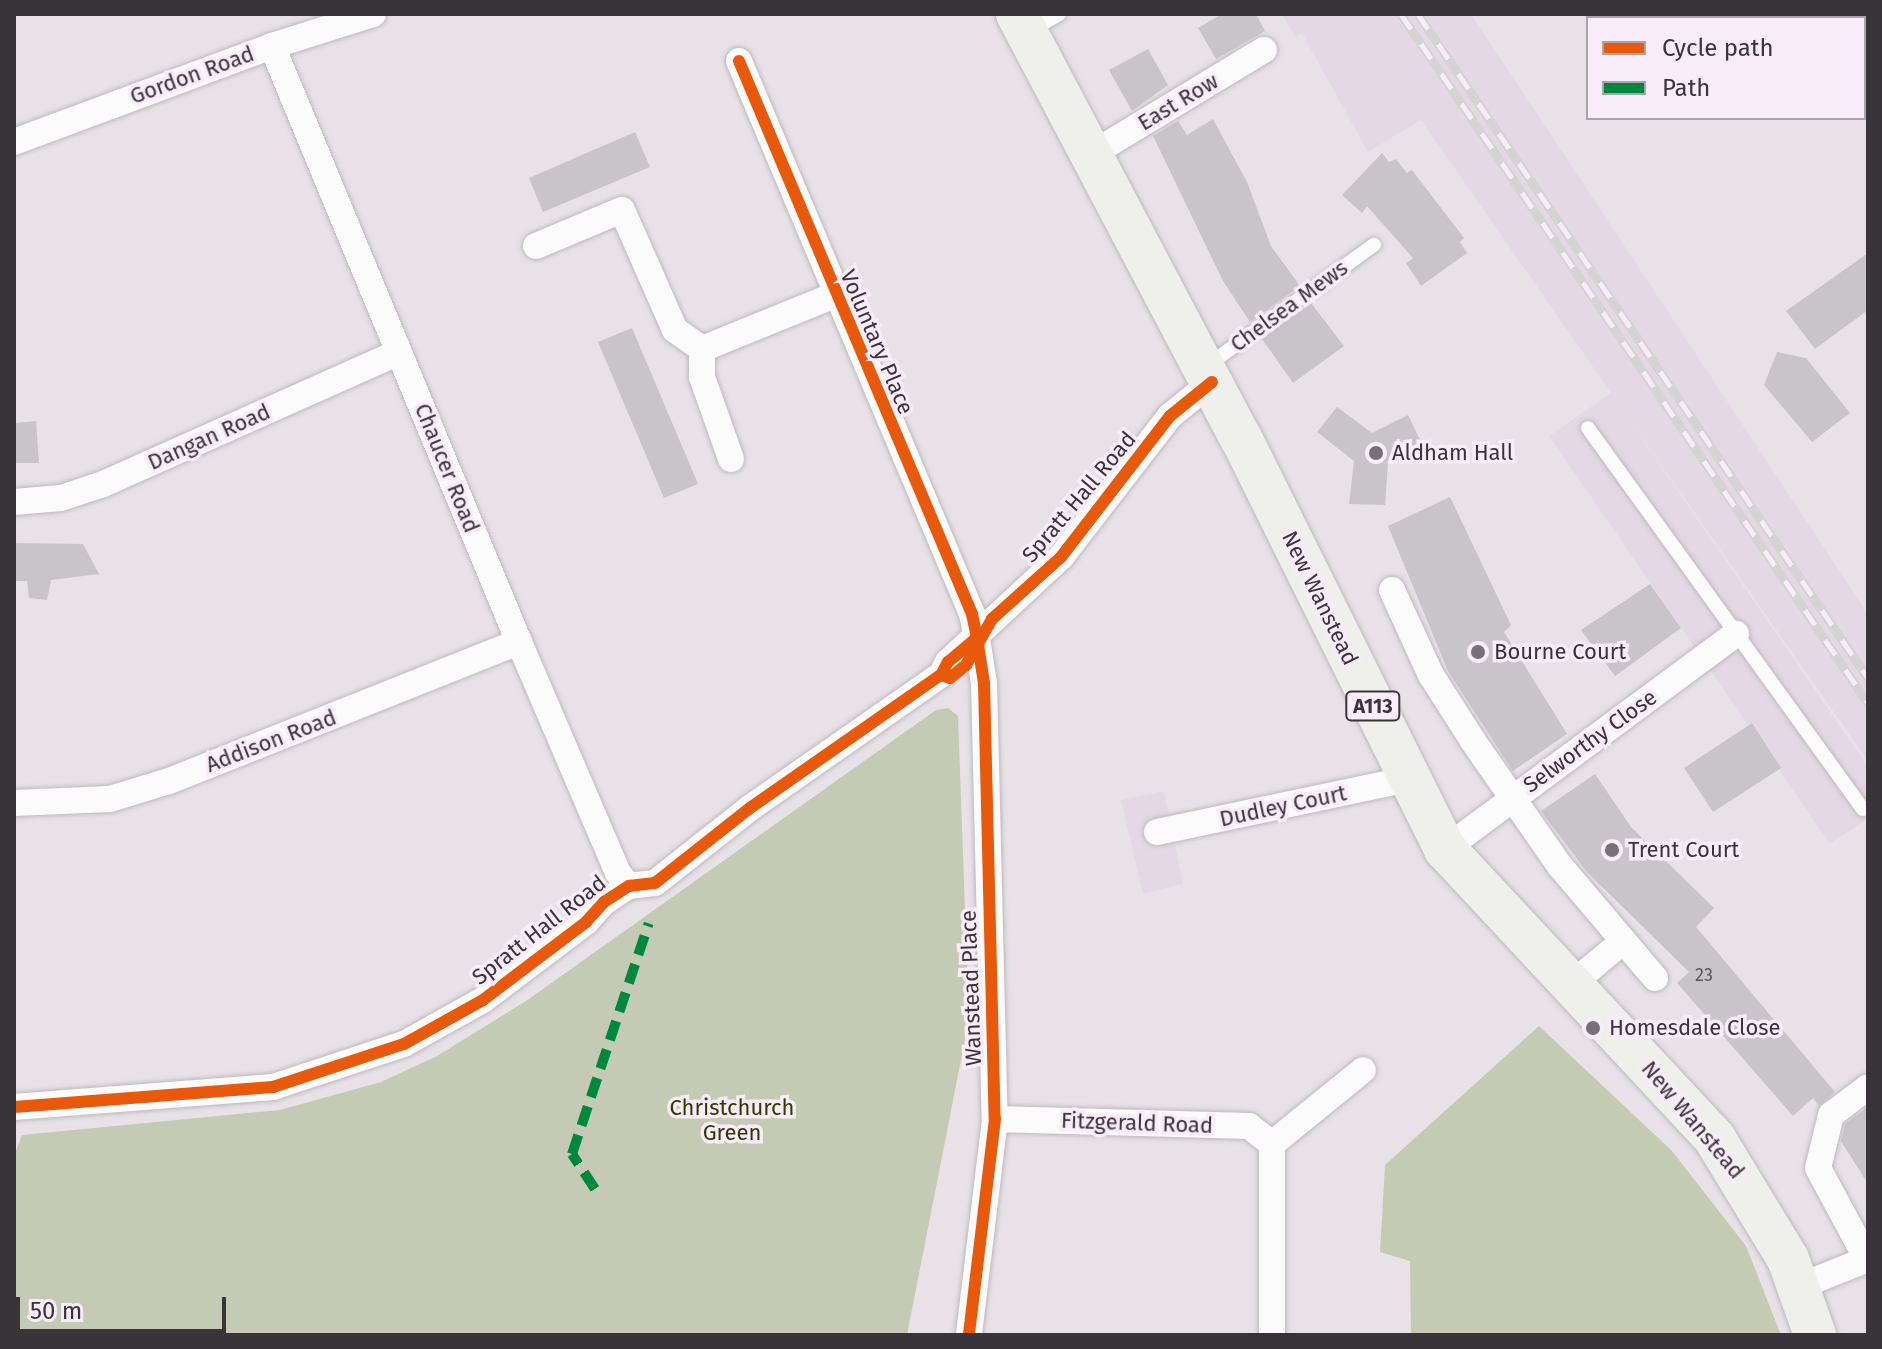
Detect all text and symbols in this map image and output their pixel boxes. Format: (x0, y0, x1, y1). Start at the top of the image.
legend (1586, 16, 1866, 120)
text: Cycle path (1662, 34, 1774, 62)
street label: Gordon Road (126, 40, 258, 110)
street label: East Row (1133, 68, 1223, 136)
text: Path (1662, 74, 1710, 102)
street label: Chelsea Mews (1225, 255, 1353, 357)
street label: Voluntary Place (835, 266, 919, 418)
street label: Dangan Road (144, 398, 274, 476)
street label: Chaucer Road (409, 400, 485, 536)
street label: Spratt Hall Road (1017, 426, 1141, 568)
place label: Aldham Hall (1392, 440, 1513, 466)
marker: Aldham Hall (1367, 444, 1385, 462)
street label: New Wanstead (1276, 527, 1364, 669)
place label: Bourne Court (1494, 639, 1626, 665)
marker: Bourne Court (1469, 643, 1487, 661)
street label: Selworthy Close (1518, 684, 1662, 798)
road number: A113 (1345, 690, 1401, 722)
street label: Addison Road (202, 704, 340, 778)
street label: Dudley Court (1217, 780, 1349, 832)
place label: Trent Court (1628, 837, 1739, 863)
marker: Trent Court (1603, 841, 1621, 859)
street label: Spratt Hall Road (467, 870, 611, 990)
street label: Wanstead Place (955, 910, 987, 1066)
house number: 23 (1695, 964, 1713, 986)
place label: Homesdale Close (1609, 1015, 1781, 1041)
marker: Homesdale Close (1584, 1019, 1602, 1037)
street label: New Wanstead (1636, 1056, 1750, 1184)
park label: Christchurch Green (669, 1094, 795, 1146)
street label: Fitzgerald Road (1060, 1107, 1214, 1139)
scale bar (20, 1281, 230, 1331)
text: 50 m (30, 1297, 82, 1325)

